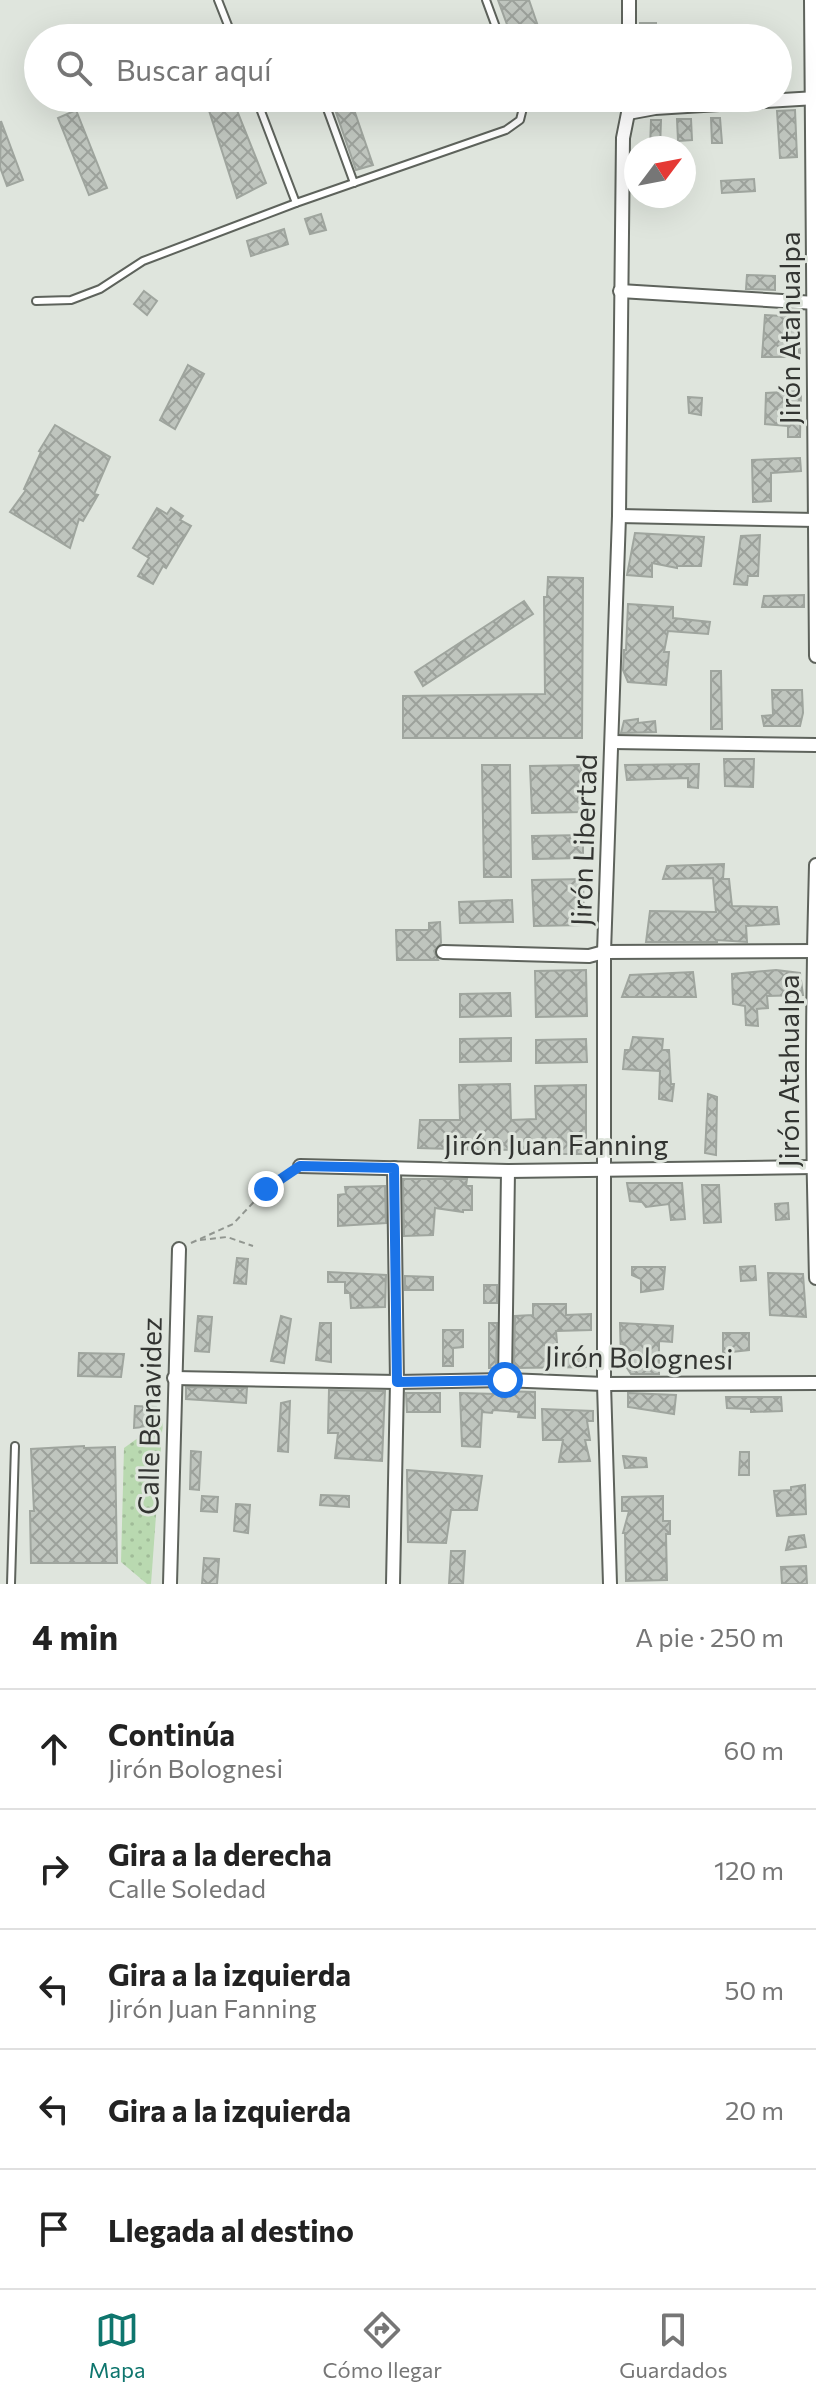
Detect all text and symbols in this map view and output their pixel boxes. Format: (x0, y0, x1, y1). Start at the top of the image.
search box (24, 24, 792, 112)
icon: search (52, 46, 96, 90)
text: Buscar aquí (116, 50, 272, 87)
north arrow (624, 136, 696, 208)
street label: Jirón Atahualpa (772, 231, 806, 425)
street label: Jirón Libertad (563, 753, 603, 927)
street label: Jirón Atahualpa (771, 974, 805, 1168)
street label: Jirón Juan Fanning (444, 1127, 668, 1161)
route end (248, 1171, 284, 1207)
street label: Calle Benavidez (130, 1317, 168, 1515)
street label: Jirón Bolognesi (544, 1338, 734, 1376)
route start (487, 1362, 523, 1398)
text: 4 min (32, 1615, 118, 1657)
text: A pie · 250 m (635, 1621, 784, 1652)
text: Continúa (108, 1715, 235, 1752)
icon: ahead (32, 1727, 76, 1771)
text: 60 m (724, 1734, 784, 1765)
text: Jirón Bolognesi (108, 1752, 283, 1783)
text: Gira a la derecha (108, 1835, 332, 1872)
icon: right (32, 1847, 76, 1891)
text: 120 m (714, 1854, 784, 1885)
text: Calle Soledad (108, 1872, 266, 1903)
text: Gira a la izquierda (108, 1955, 351, 1992)
icon: left (32, 1967, 76, 2011)
text: 50 m (724, 1974, 784, 2005)
text: Jirón Juan Fanning (108, 1992, 317, 2023)
icon: left (32, 2087, 76, 2131)
text: Gira a la izquierda (108, 2091, 351, 2128)
text: 20 m (725, 2094, 784, 2125)
icon: arrive (32, 2207, 76, 2251)
text: Llegada al destino (108, 2211, 354, 2248)
tab: Mapa (89, 2308, 145, 2383)
tab: Cómo llegar (323, 2308, 442, 2383)
tab: Guardados (619, 2308, 727, 2383)

